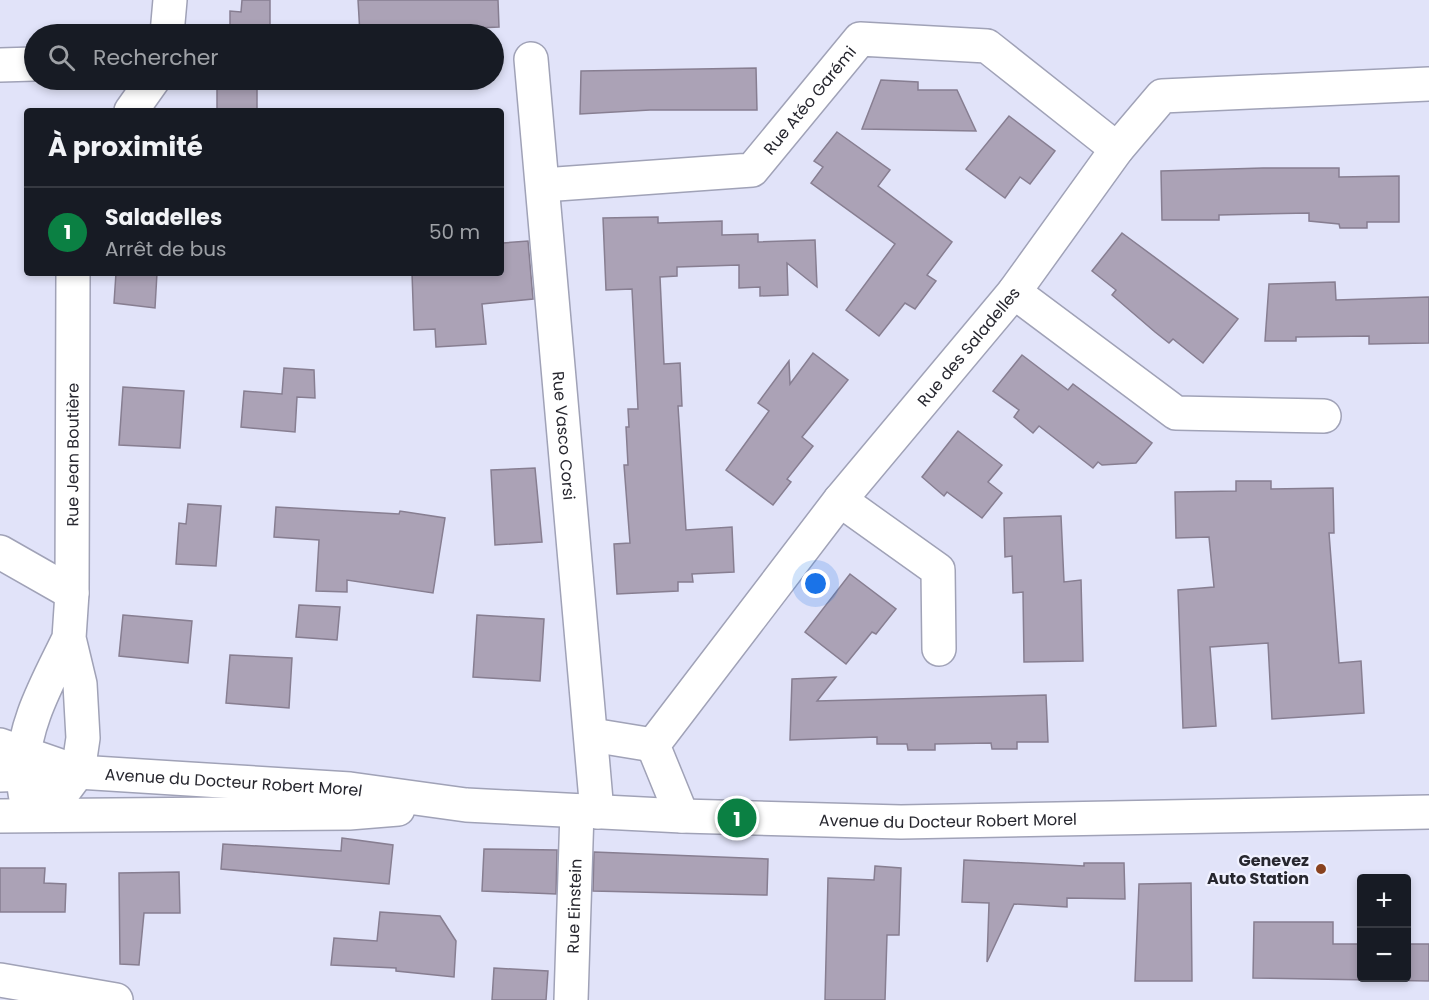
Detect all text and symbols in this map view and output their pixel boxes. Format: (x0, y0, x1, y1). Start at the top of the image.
search box (24, 24, 504, 90)
icon: search (45, 41, 78, 74)
street label: Rue Atéo Garémi (758, 41, 861, 160)
text: Rechercher (93, 42, 219, 73)
text: À proximité (48, 129, 203, 165)
text: Saladelles (105, 202, 222, 233)
text: 1 (64, 218, 71, 246)
text: 50 m (429, 218, 480, 246)
text: Arrêt de bus (105, 235, 226, 263)
street label: Rue des Saladelles (912, 282, 1025, 411)
street label: Rue Vasco Corsi (547, 370, 581, 501)
street label: Rue Jean Boutière (61, 383, 84, 527)
your location (801, 569, 830, 598)
street label: Avenue du Docteur Robert Morel (104, 762, 364, 802)
pin: 1 (718, 796, 756, 840)
street label: Avenue du Docteur Robert Morel (819, 807, 1077, 834)
place label: Genevez Auto Station (1207, 849, 1309, 890)
street label: Rue Einstein (561, 858, 587, 954)
marker: Genevez Auto Station (1314, 862, 1328, 876)
map controls (1357, 874, 1411, 982)
button: + (1357, 874, 1411, 928)
button: − (1357, 928, 1411, 982)

